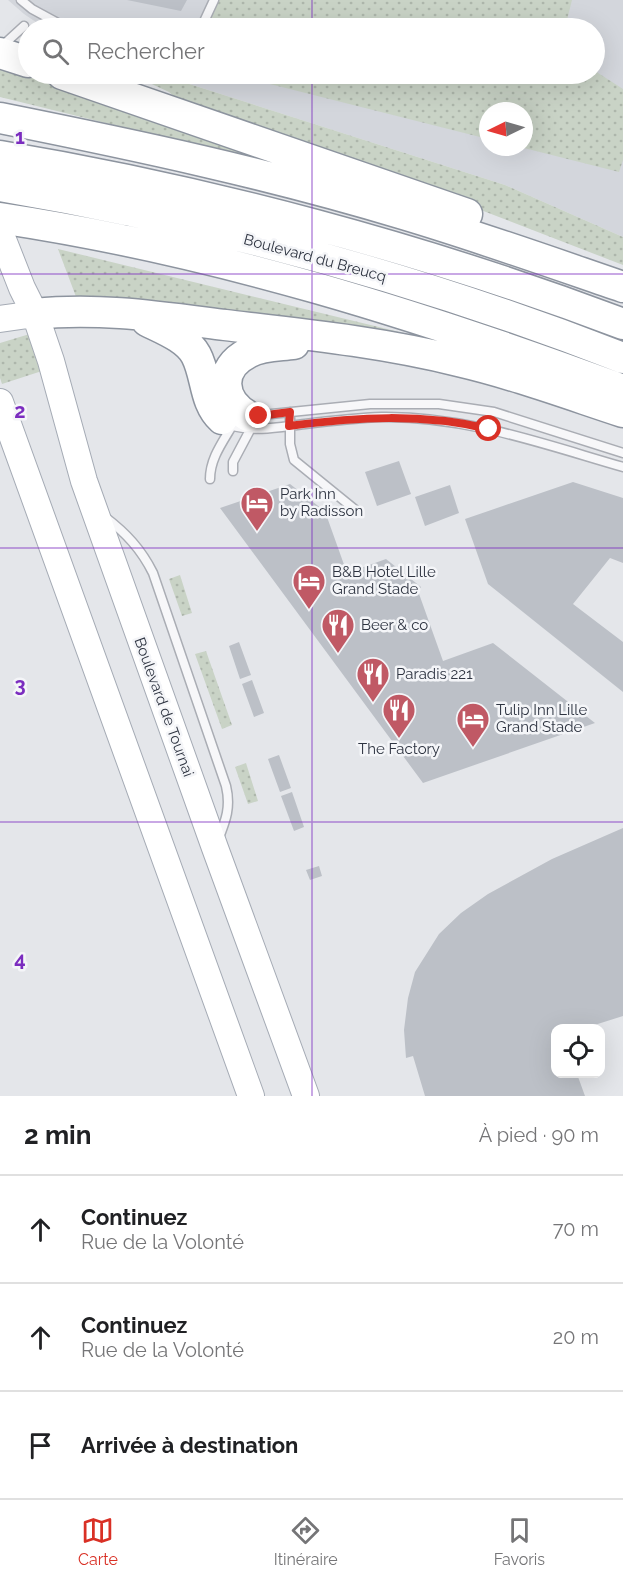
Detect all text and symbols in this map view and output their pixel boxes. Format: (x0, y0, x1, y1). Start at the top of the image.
search box (18, 18, 605, 84)
icon: search (39, 35, 72, 68)
text: Rechercher (87, 38, 205, 64)
north arrow (479, 102, 533, 156)
text: 1 (15, 125, 25, 149)
street label: Boulevard du Breucq (242, 230, 388, 286)
text: 2 (14, 399, 26, 423)
route end (245, 402, 271, 428)
route start (475, 415, 501, 441)
hotel icon: Park Inn by Radisson (239, 485, 275, 532)
place label: Park Inn by Radisson (280, 485, 363, 520)
hotel icon: B&B Hotel Lille Grand Stade (291, 563, 327, 610)
place label: B&B Hotel Lille Grand Stade (332, 563, 436, 598)
restaurant icon: Beer & co (320, 607, 356, 654)
place label: Beer & co (361, 616, 428, 634)
street label: Boulevard de Tournai (130, 635, 198, 779)
restaurant icon: Paradis 221 (355, 656, 391, 703)
place label: Paradis 221 (396, 665, 473, 683)
text: 3 (14, 673, 26, 697)
restaurant icon: The Factory (381, 692, 417, 739)
hotel icon: Tulip Inn Lille Grand Stade (455, 701, 491, 748)
place label: Tulip Inn Lille Grand Stade (496, 701, 587, 736)
place label: The Factory (358, 740, 440, 758)
text: 4 (14, 947, 26, 971)
map controls (551, 1024, 605, 1078)
button: locate (551, 1024, 605, 1078)
text: 2 min (24, 1120, 91, 1150)
text: À pied · 90 m (479, 1123, 599, 1147)
text: Continuez (81, 1204, 187, 1230)
icon: ahead (24, 1213, 57, 1246)
text: 70 m (553, 1217, 599, 1241)
text: Rue de la Volonté (81, 1230, 244, 1254)
text: Continuez (81, 1312, 187, 1338)
icon: ahead (24, 1321, 57, 1354)
text: 20 m (553, 1325, 599, 1349)
text: Rue de la Volonté (81, 1338, 244, 1362)
icon: arrive (24, 1429, 57, 1462)
text: Arrivée à destination (81, 1432, 298, 1458)
tab: Carte (78, 1514, 118, 1569)
tab: Itinéraire (274, 1514, 338, 1569)
tab: Favoris (494, 1514, 545, 1569)

